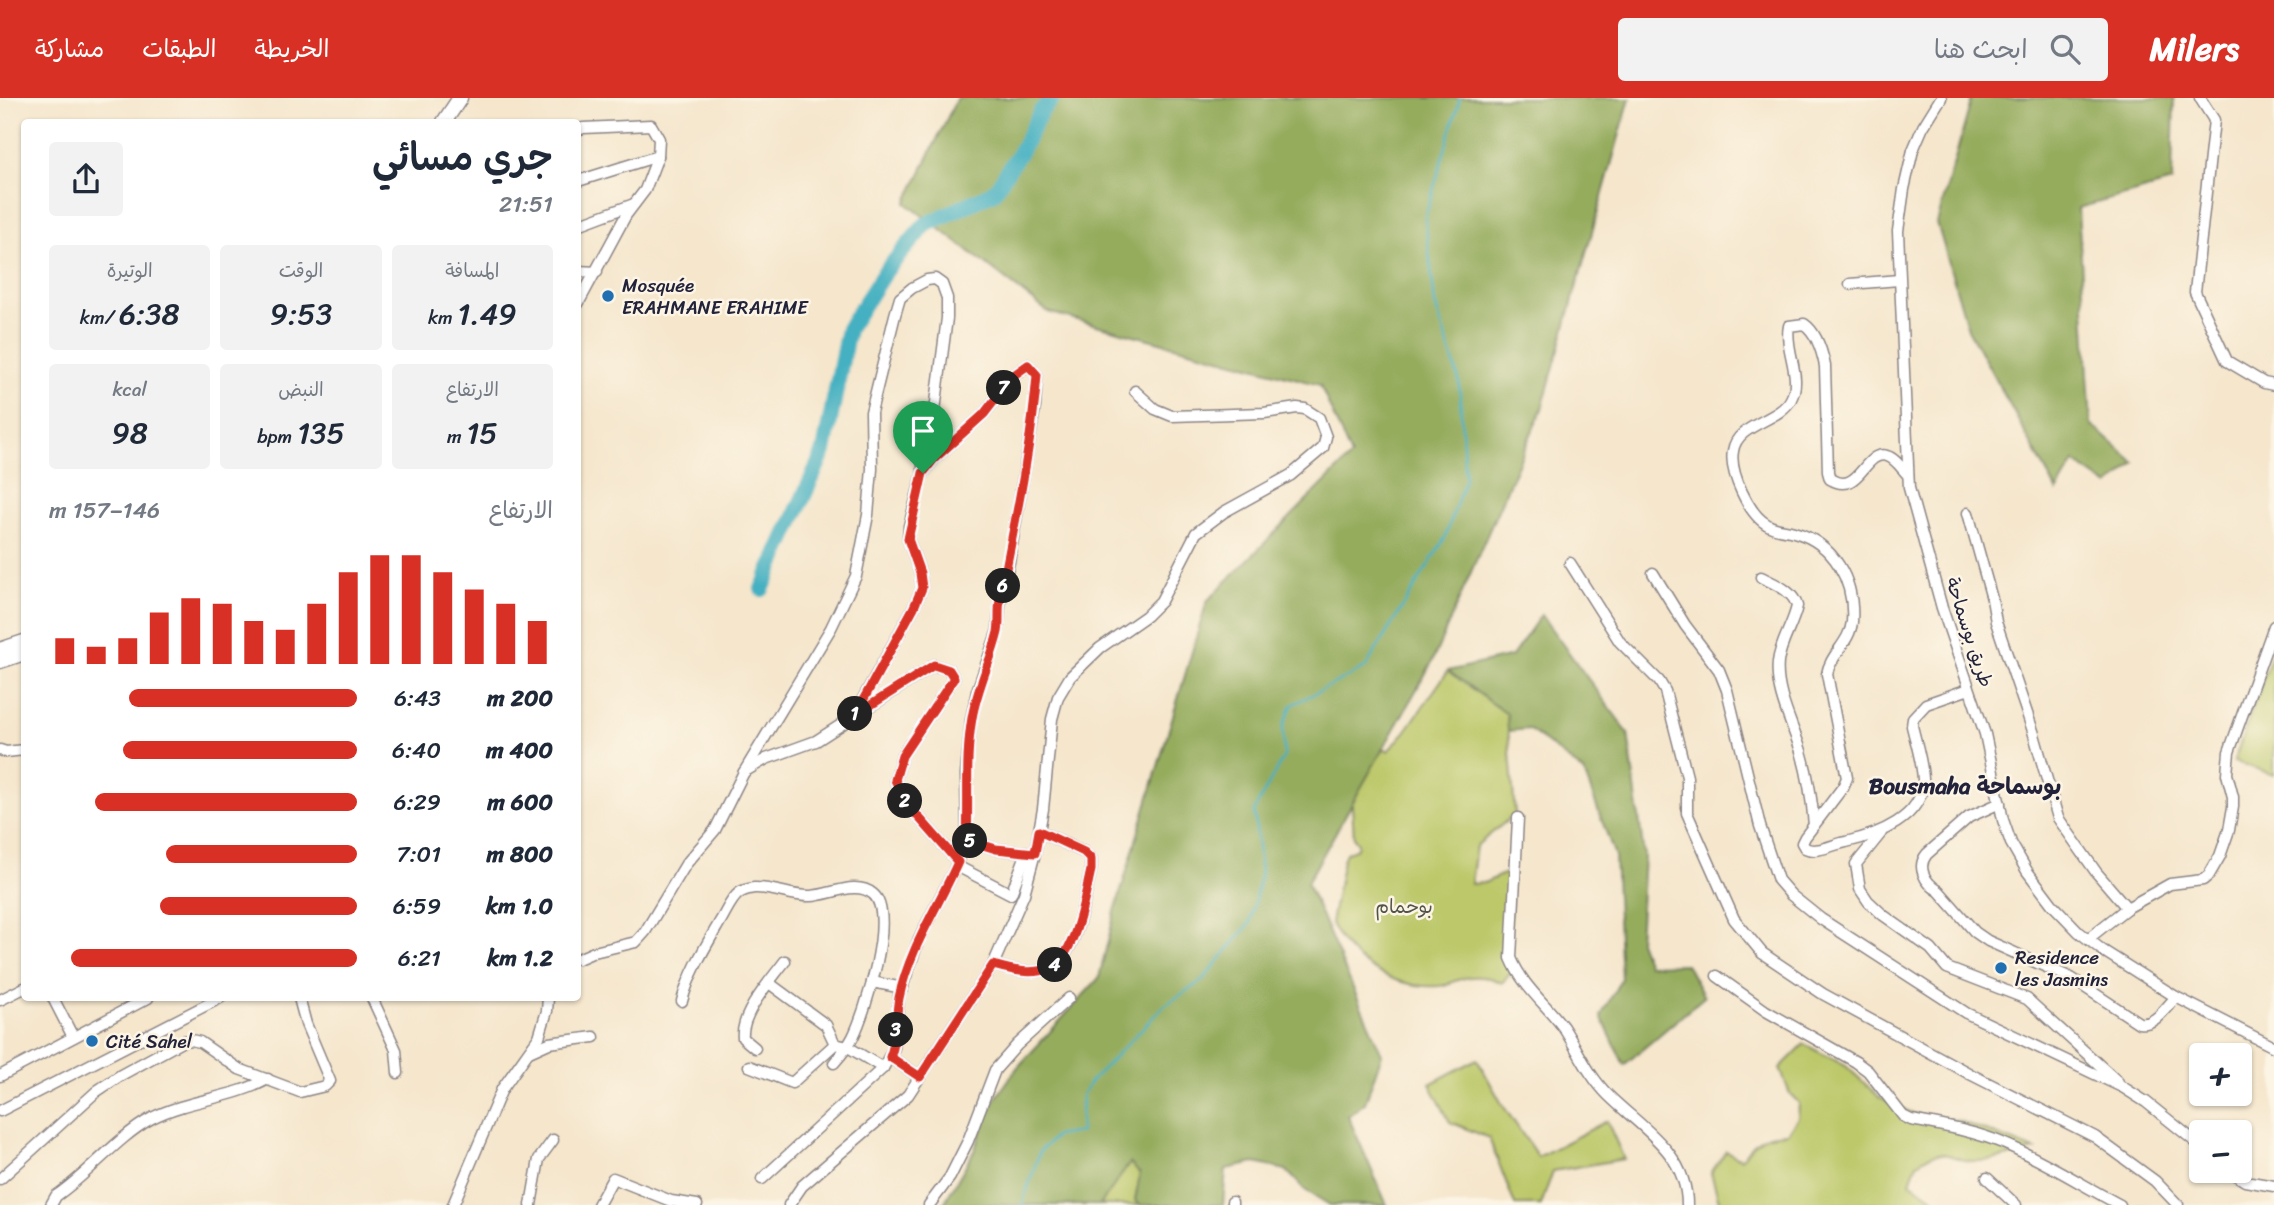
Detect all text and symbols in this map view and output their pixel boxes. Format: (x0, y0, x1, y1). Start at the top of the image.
search box (1618, 18, 2108, 81)
text: Milers (2150, 20, 2239, 78)
text: ابحث هنا (1934, 26, 2028, 72)
text: مشاركة (35, 28, 104, 70)
text: الطبقات (142, 28, 217, 70)
text: الخريطة (255, 28, 329, 70)
icon: search (2046, 30, 2084, 68)
text: جري مسائي (372, 124, 553, 191)
button: share (49, 142, 123, 216)
text: 21:51 (499, 184, 553, 225)
text: الوتيرة (107, 254, 153, 287)
text: الوقت (279, 254, 323, 287)
text: المسافة (445, 254, 499, 287)
place label: Mosquée ERAHMANE ERAHIME (622, 269, 809, 324)
text: 6:38 (119, 287, 180, 341)
text: 9:53 (270, 287, 332, 341)
text: 1.49 (458, 287, 517, 341)
marker: Mosquée ERAHMANE ERAHIME (600, 288, 616, 304)
text: /km (80, 301, 119, 334)
text: km (428, 301, 458, 334)
pin: 7 (986, 370, 1021, 406)
text: 7 (998, 371, 1009, 404)
text: kcal (112, 373, 147, 406)
text: النبض (278, 373, 324, 406)
text: الارتفاع (446, 373, 499, 406)
pin (893, 401, 953, 473)
text: 98 (111, 406, 148, 460)
text: 135 (297, 406, 345, 460)
text: 15 (467, 406, 498, 460)
icon: arrive (904, 412, 942, 450)
text: bpm (257, 420, 297, 453)
text: m (447, 420, 467, 453)
text: 146–157 m (49, 490, 160, 531)
text: الارتفاع (489, 490, 553, 531)
pin: 6 (986, 568, 1020, 603)
text: 6 (997, 569, 1008, 602)
street label: طريق بوسماحة (1936, 573, 2003, 692)
text: 6:43 (394, 678, 441, 719)
text: 200 m (487, 678, 553, 719)
pin: 1 (838, 696, 872, 732)
text: 1 (850, 697, 859, 730)
text: 6:40 (392, 730, 441, 771)
text: 400 m (486, 730, 553, 771)
district label: Bousmaha بوسماحة (1869, 766, 2061, 807)
text: 6:29 (394, 782, 441, 823)
text: 600 m (487, 782, 553, 823)
pin: 2 (888, 784, 922, 818)
text: 2 (899, 784, 910, 817)
pin: 5 (953, 824, 988, 858)
text: 5 (964, 824, 975, 857)
text: 7:01 (397, 834, 441, 875)
text: 800 m (486, 834, 553, 875)
text: 6:59 (393, 886, 441, 927)
text: 1.0 km (486, 886, 553, 927)
park label: بوحمام (1375, 890, 1433, 923)
text: 6:21 (398, 938, 441, 979)
text: 1.2 km (487, 938, 553, 979)
place label: Residence les Jasmins (2015, 941, 2108, 996)
pin: 4 (1038, 948, 1072, 982)
text: 4 (1049, 948, 1060, 981)
marker: Residence les Jasmins (1993, 960, 2009, 976)
pin: 3 (878, 1012, 914, 1048)
text: 3 (890, 1013, 901, 1046)
place label: Cité Sahel (106, 1025, 193, 1058)
marker: Cité Sahel (84, 1033, 100, 1049)
map controls (2189, 1043, 2252, 1183)
button: + (2189, 1043, 2252, 1106)
button: − (2189, 1120, 2252, 1183)

